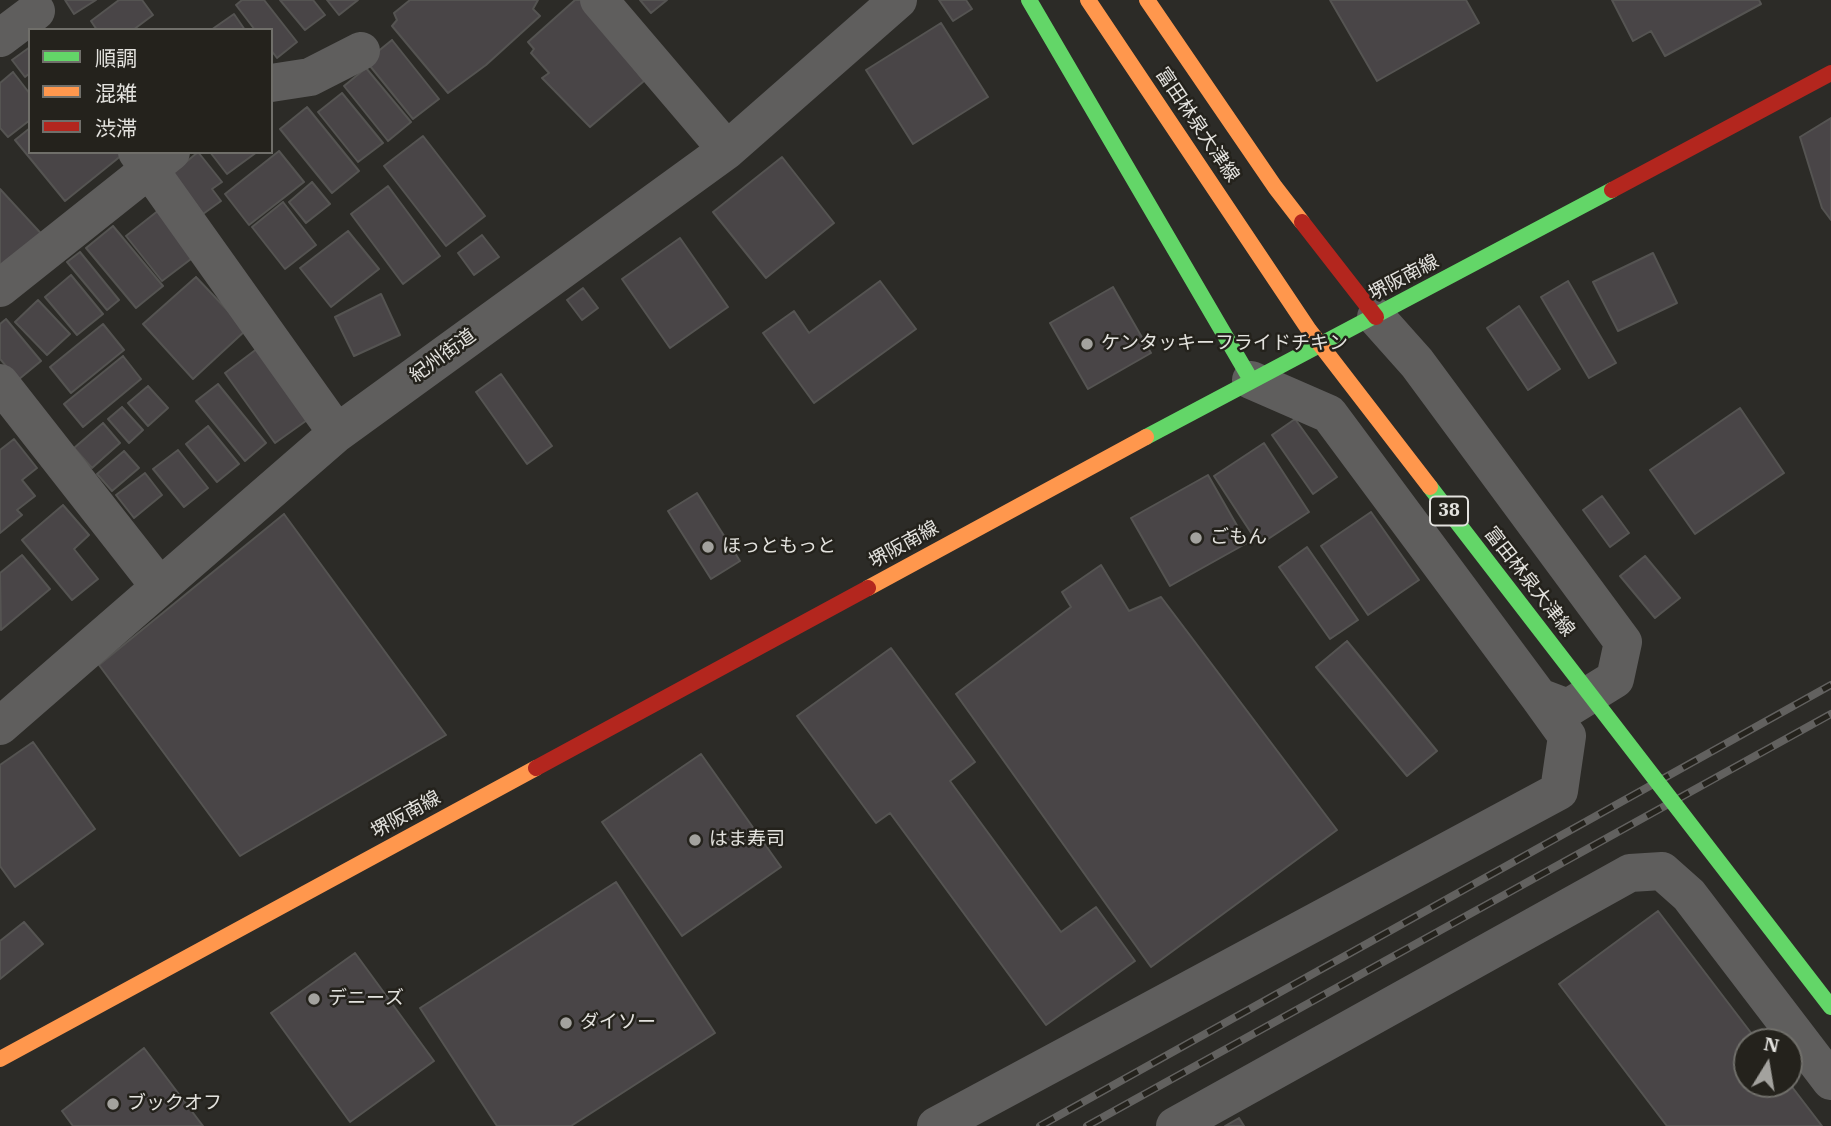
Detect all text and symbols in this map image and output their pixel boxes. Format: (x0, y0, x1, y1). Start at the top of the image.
legend (28, 28, 273, 154)
text: 順調 (95, 44, 137, 72)
street label: 富田林泉大津線 (1150, 63, 1244, 187)
text: 混雑 (95, 79, 137, 107)
text: 渋滞 (95, 114, 137, 142)
street label: 堺阪南線 (1365, 250, 1443, 306)
street label: 紀州街道 (406, 324, 480, 388)
place label: ケンタッキーフライドチキン (1101, 333, 1348, 355)
marker: ケンタッキーフライドチキン (1079, 336, 1095, 352)
road number: 38 (1430, 496, 1468, 526)
street label: 堺阪南線 (865, 517, 943, 573)
street label: 富田林泉大津線 (1479, 523, 1579, 641)
place label: ごもん (1210, 527, 1267, 549)
marker: ごもん (1188, 530, 1204, 546)
place label: ほっともっと (722, 536, 836, 558)
marker: ほっともっと (700, 539, 716, 555)
street label: 堺阪南線 (367, 787, 445, 843)
place label: はま寿司 (709, 829, 785, 851)
marker: はま寿司 (687, 832, 703, 848)
place label: デニーズ (328, 988, 404, 1010)
marker: デニーズ (306, 991, 322, 1007)
place label: ダイソー (580, 1012, 656, 1034)
marker: ダイソー (558, 1015, 574, 1031)
north arrow (1733, 1028, 1803, 1098)
text: N (1762, 1031, 1781, 1058)
place label: ブックオフ (127, 1093, 222, 1115)
marker: ブックオフ (105, 1096, 121, 1112)

